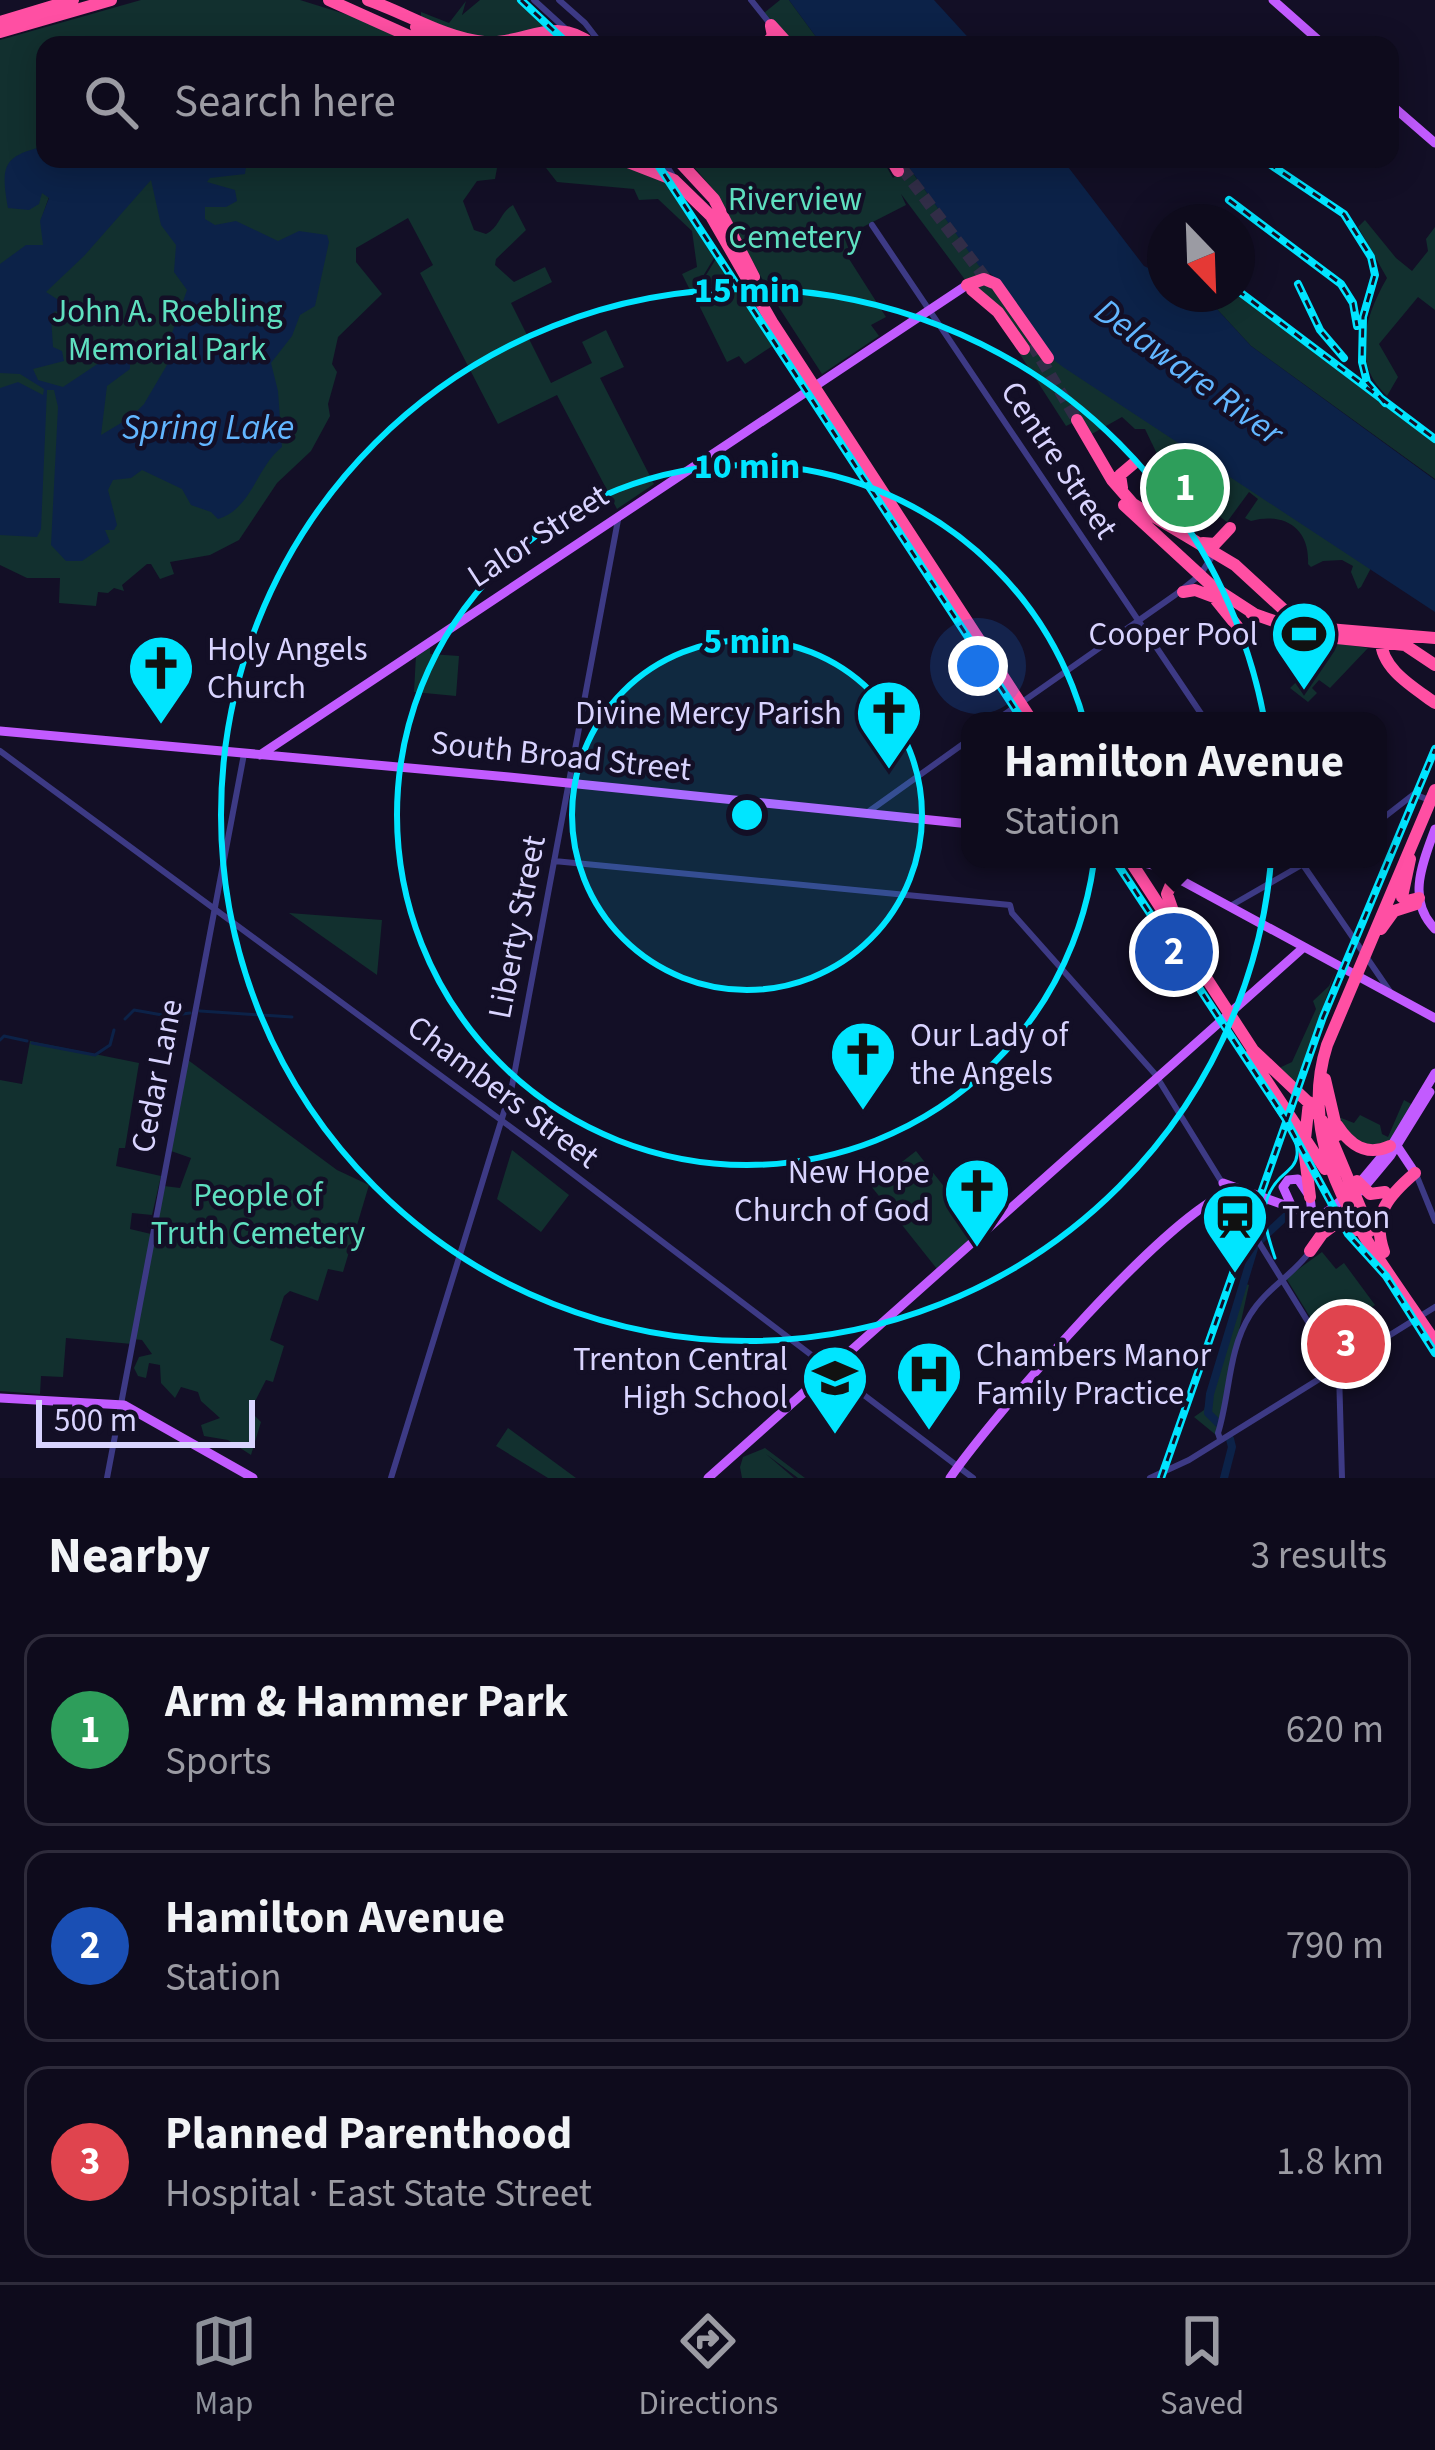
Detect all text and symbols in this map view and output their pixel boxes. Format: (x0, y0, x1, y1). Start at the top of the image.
search box (36, 36, 1399, 168)
icon: search (78, 69, 144, 135)
text: Search here (174, 70, 396, 134)
park label: Riverview Cemetery (728, 176, 862, 261)
north arrow (1147, 204, 1255, 312)
text: 15 min (694, 265, 800, 316)
water label: Delaware River (1084, 286, 1295, 459)
park label: John A. Roebling Memorial Park (51, 288, 283, 373)
street label: Centre Street (989, 372, 1129, 548)
water label: Spring Lake (122, 402, 294, 453)
text: 10 min (694, 441, 800, 492)
pin: 1 (1146, 443, 1224, 533)
street label: Lalor Street (458, 473, 618, 599)
sports icon: Cooper Pool (1269, 599, 1339, 693)
place label: Cooper Pool (1089, 611, 1258, 658)
text: 5 min (703, 616, 791, 667)
place label: Holy Angels Church (207, 626, 368, 711)
church icon: Holy Angels Church (126, 633, 196, 727)
your location (948, 636, 1008, 696)
church icon: Divine Mercy Parish (854, 678, 924, 772)
place label: Divine Mercy Parish (575, 690, 842, 737)
popup (961, 712, 1387, 868)
street label: South Broad Street (429, 719, 693, 793)
text: Hamilton Avenue (1004, 730, 1344, 794)
centre of rings (726, 794, 768, 836)
text: Station (1004, 794, 1121, 850)
street label: Liberty Street (476, 831, 558, 1023)
pin: 2 (1135, 907, 1213, 997)
street label: Cedar Lane (119, 995, 195, 1157)
street label: Chambers Street (397, 1004, 609, 1180)
place label: Our Lady of the Angels (910, 1012, 1070, 1097)
church icon: Our Lady of the Angels (828, 1019, 898, 1113)
place label: New Hope Church of God (734, 1149, 930, 1234)
church icon: New Hope Church of God (942, 1156, 1012, 1250)
park label: People of Truth Cemetery (151, 1172, 366, 1257)
station icon: Trenton (1200, 1182, 1270, 1276)
place label: Trenton (1282, 1194, 1390, 1241)
pin: 3 (1307, 1299, 1385, 1389)
place label: Chambers Manor Family Practice (976, 1332, 1212, 1417)
place label: Trenton Central High School (573, 1336, 788, 1421)
hospital icon: Chambers Manor Family Practice (894, 1339, 964, 1433)
school or university icon: Trenton Central High School (800, 1343, 870, 1437)
scale bar (36, 1394, 255, 1447)
text: 500 m (54, 1397, 137, 1444)
text: Nearby (48, 1520, 210, 1592)
text: 3 results (1251, 1528, 1387, 1584)
text: Arm & Hammer Park (165, 1670, 568, 1734)
text: 1 (80, 1702, 100, 1758)
text: 620 m (1286, 1702, 1384, 1758)
text: Sports (165, 1734, 271, 1790)
text: Hamilton Avenue (165, 1886, 505, 1950)
text: 2 (80, 1918, 100, 1974)
text: 790 m (1286, 1918, 1384, 1974)
text: Station (165, 1950, 282, 2006)
text: Planned Parenthood (165, 2102, 572, 2166)
text: 3 (80, 2134, 100, 2190)
text: 1.8 km (1276, 2134, 1384, 2190)
text: Hospital · East State Street (165, 2166, 592, 2222)
tab: Map (191, 2308, 257, 2427)
tab: Directions (639, 2308, 778, 2427)
tab: Saved (1160, 2308, 1244, 2427)

